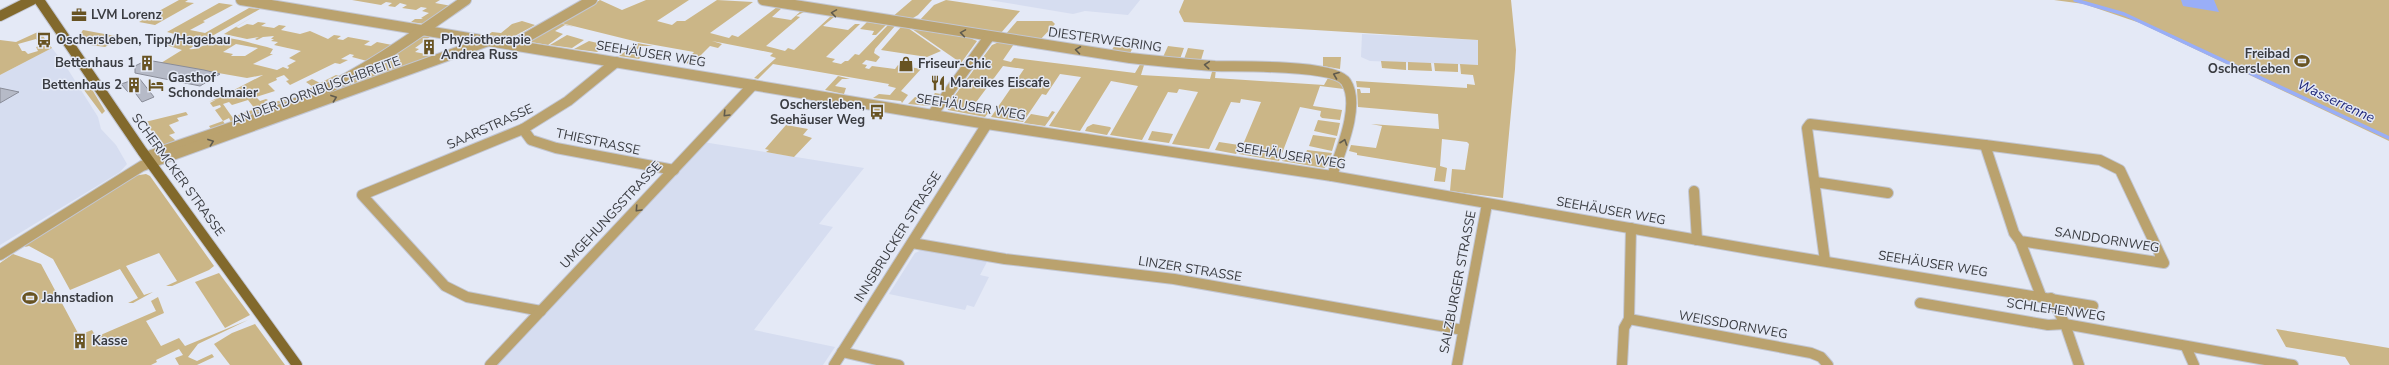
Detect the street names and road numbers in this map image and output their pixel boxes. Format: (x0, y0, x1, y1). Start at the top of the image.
street label: DIESTERWEGRING (1047, 23, 1163, 57)
street label: SEEHÄUSER WEG (595, 35, 707, 72)
street label: AN DER DORNBUSCHBREITE (229, 52, 403, 130)
street label: SEEHÄUSER WEG (915, 88, 1027, 125)
street label: SAARSTRASSE (444, 100, 536, 154)
street label: SCHERMCKER STRASSE (127, 110, 229, 240)
street label: THIESTRASSE (554, 124, 642, 160)
street label: SEEHÄUSER WEG (1235, 137, 1347, 174)
street label: UMGEHUNGSSTRASSE (556, 157, 666, 273)
street label: INNSBRUCKER STRASSE (850, 168, 946, 306)
street label: SEEHÄUSER WEG (1555, 192, 1667, 229)
street label: SALZBURGER STRASSE (1435, 209, 1481, 355)
street label: SANDDORNWEG (2053, 223, 2161, 257)
street label: SEEHÄUSER WEG (1877, 245, 1989, 282)
street label: LINZER STRASSE (1137, 252, 1243, 286)
street label: SCHLEHENWEG (2005, 294, 2107, 326)
street label: WEISSDORNWEG (1677, 307, 1789, 343)

